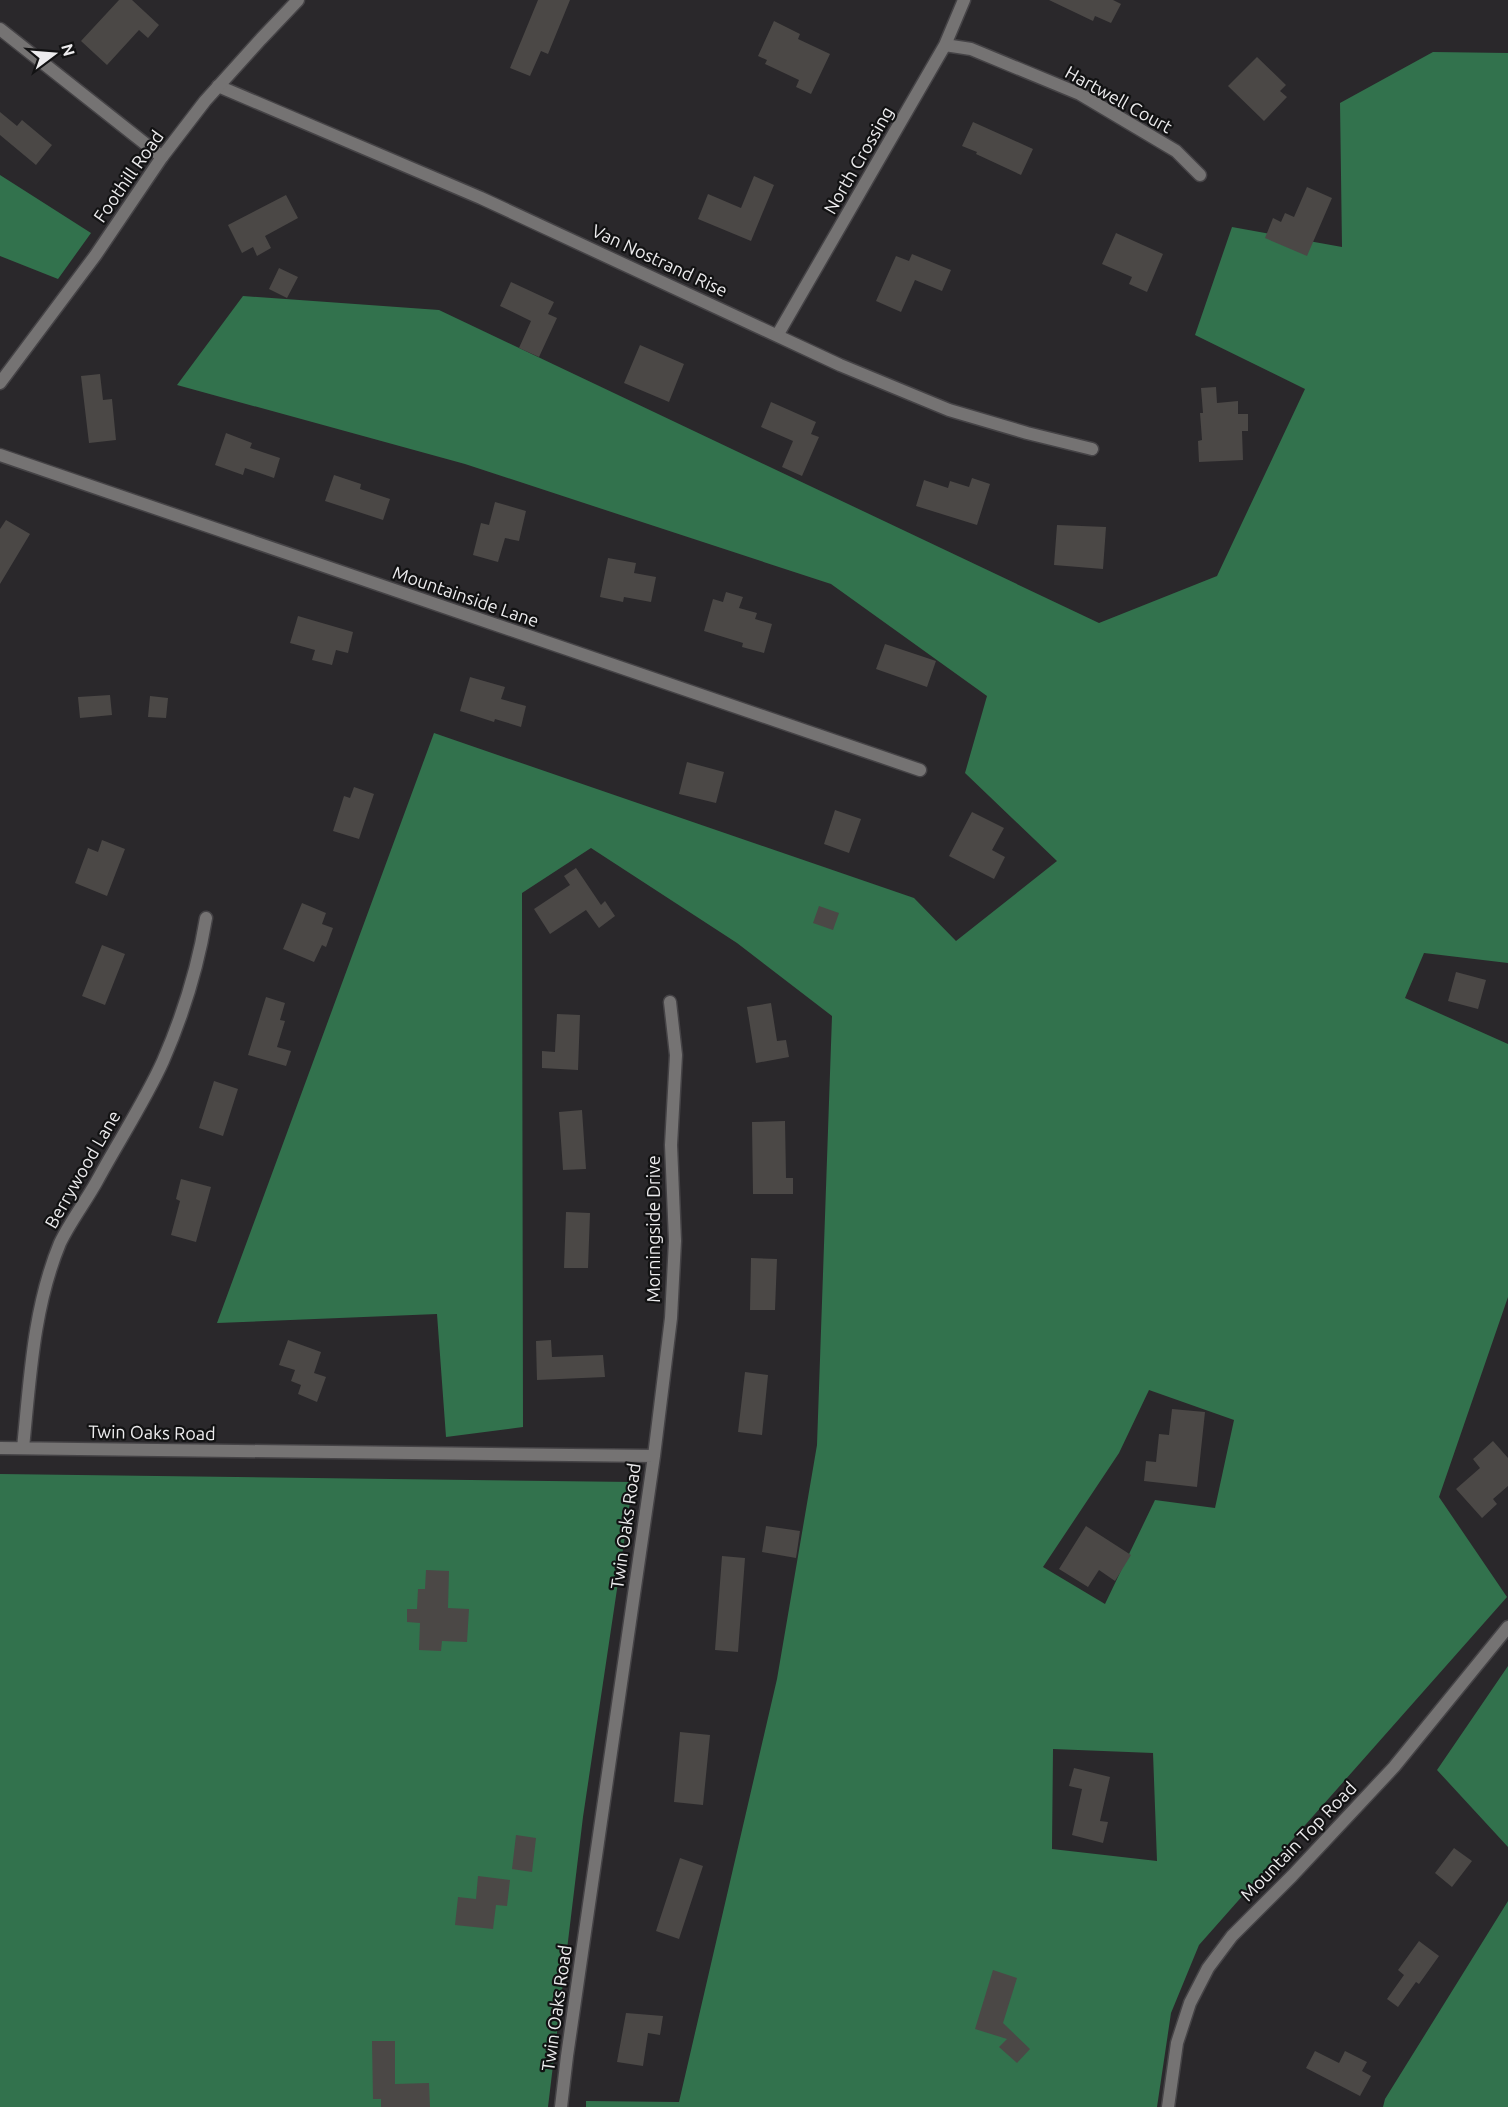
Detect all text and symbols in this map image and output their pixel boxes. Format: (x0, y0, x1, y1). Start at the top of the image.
north arrow (24, 24, 84, 84)
text: N (58, 42, 79, 58)
street label: Hartwell Court (1062, 61, 1176, 137)
street label: North Crossing (819, 103, 897, 217)
street label: Foothill Road (89, 126, 167, 226)
street label: Van Nostrand Rise (589, 220, 731, 300)
street label: Mountainside Lane (390, 562, 542, 630)
street label: Berrywood Lane (40, 1107, 124, 1231)
street label: Morningside Drive (643, 1155, 663, 1303)
street label: Twin Oaks Road (88, 1421, 216, 1443)
street label: Twin Oaks Road (606, 1462, 644, 1590)
street label: Mountain Top Road (1236, 1777, 1360, 1905)
street label: Twin Oaks Road (537, 1944, 575, 2072)

